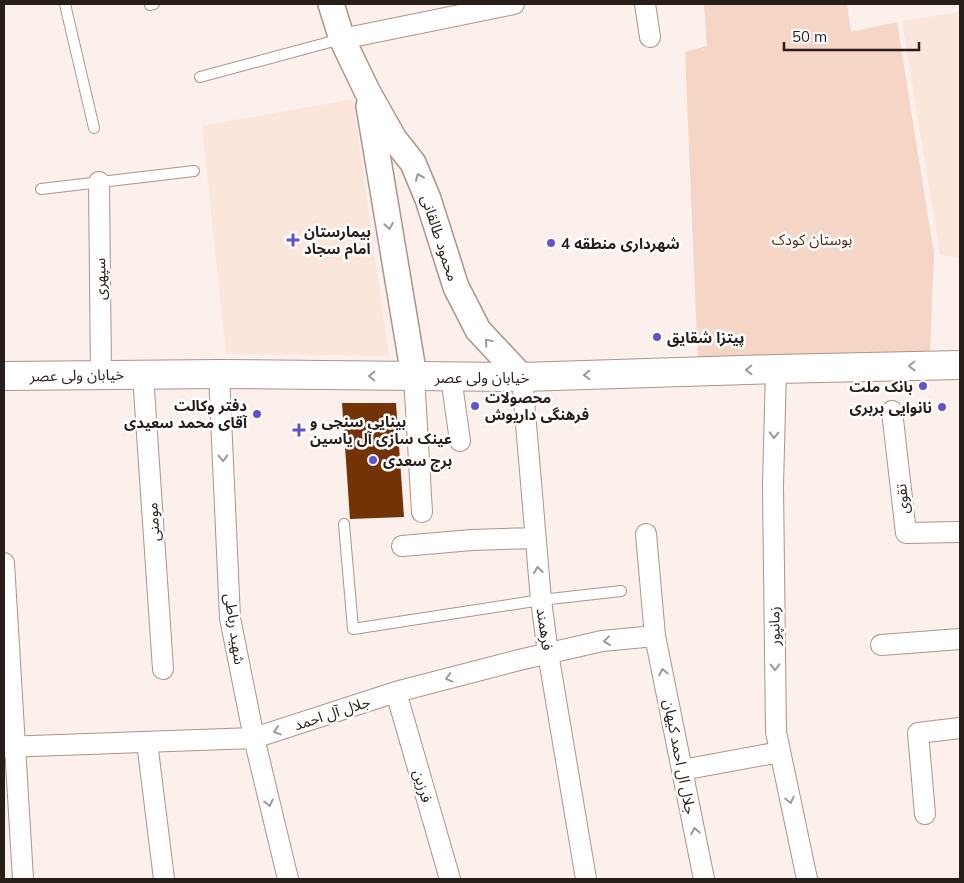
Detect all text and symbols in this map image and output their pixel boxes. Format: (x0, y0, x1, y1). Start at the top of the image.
scale bar (784, 20, 919, 52)
text: 50 m (792, 27, 827, 46)
one-way arrow (414, 173, 425, 182)
street label: محمود طالقانی (417, 192, 463, 284)
place label: بیمارستان امام سجاد (304, 222, 371, 260)
one-way arrow (383, 222, 393, 230)
park label: بوستان کودک (772, 230, 852, 249)
marker: بیمارستان امام سجاد (286, 233, 300, 247)
place label: شهرداری منطقه 4 (561, 234, 680, 253)
marker: شهرداری منطقه 4 (545, 237, 557, 249)
street label: سپهری (90, 257, 111, 300)
place label: پیتزا شقایق (667, 328, 744, 347)
marker: پیتزا شقایق (651, 331, 663, 343)
one-way arrow (486, 339, 494, 348)
one-way arrow (907, 361, 915, 371)
one-way arrow (745, 364, 753, 375)
street label: خیابان ولی عصر (29, 365, 125, 385)
street label: خیابان ولی عصر (434, 368, 529, 387)
one-way arrow (582, 370, 590, 380)
one-way arrow (367, 371, 375, 381)
place label: بانک ملت (849, 377, 913, 396)
marker: بانک ملت (917, 380, 929, 392)
place label: محصولات فرهنگی داریوش (485, 388, 589, 424)
place label: دفتر وکالت آقای محمد سعیدی (124, 396, 248, 432)
place label: نانوایی بربری (849, 398, 932, 417)
marker: محصولات فرهنگی داریوش (469, 400, 481, 412)
marker: نانوایی بربری (936, 401, 948, 413)
marker: دفتر وکالت آقای محمد سعیدی (251, 408, 263, 420)
place label: بینایی سنجی و عینک سازی آل یاسین (310, 412, 452, 448)
marker: بینایی سنجی و عینک سازی آل یاسین (292, 423, 306, 437)
one-way arrow (769, 432, 779, 439)
place label: برج سعدی (383, 451, 452, 472)
one-way arrow (218, 454, 228, 462)
marker: برج سعدی (367, 454, 379, 466)
street label: تقوی (891, 483, 913, 515)
street label: مومنی (142, 502, 164, 542)
one-way arrow (533, 566, 544, 574)
street label: شهید رباطی (221, 592, 249, 666)
street label: زمانپور (764, 606, 785, 647)
street label: فرهمند (533, 607, 557, 652)
one-way arrow (602, 635, 611, 645)
one-way arrow (770, 664, 780, 672)
one-way arrow (658, 668, 668, 677)
one-way arrow (445, 673, 453, 683)
street label: جلال آل احمد (291, 692, 373, 734)
street label: جلال ال احمد کیهان (660, 698, 701, 816)
one-way arrow (273, 725, 281, 735)
street label: فرزین (409, 767, 437, 805)
one-way arrow (784, 795, 795, 804)
one-way arrow (263, 798, 274, 807)
one-way arrow (690, 827, 700, 836)

